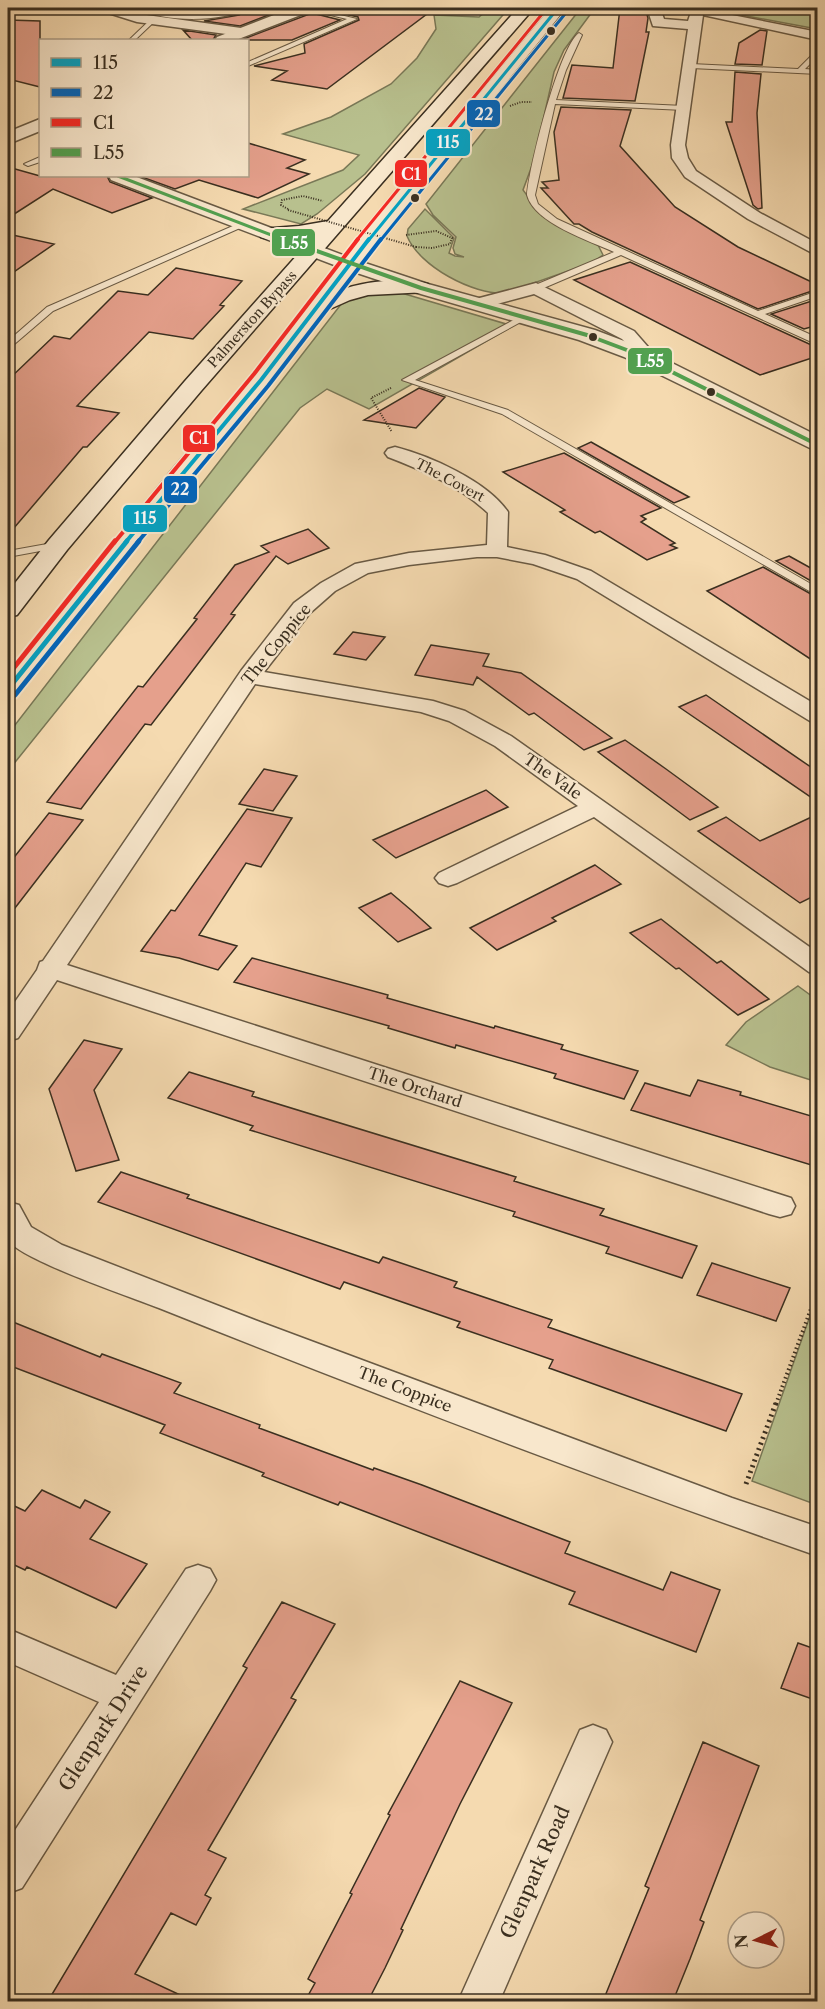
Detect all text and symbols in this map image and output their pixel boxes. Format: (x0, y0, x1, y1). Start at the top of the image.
unlabelled marker (545, 25, 557, 37)
legend (39, 39, 249, 177)
text: 115 (93, 52, 118, 74)
text: 22 (93, 82, 114, 104)
line badge: 22 (466, 99, 501, 128)
text: 22 (475, 104, 493, 124)
text: C1 (93, 112, 115, 134)
line badge: 115 (425, 128, 471, 157)
text: 115 (436, 132, 460, 152)
text: L55 (93, 142, 124, 164)
line badge: C1 (394, 159, 428, 188)
text: C1 (401, 164, 422, 184)
unlabelled marker (409, 192, 421, 204)
line badge: L55 (271, 228, 316, 257)
text: L55 (280, 233, 309, 253)
street label: Palmerston Bypass (203, 267, 301, 371)
unlabelled marker (587, 331, 599, 343)
line badge: L55 (627, 347, 673, 375)
text: L55 (636, 351, 665, 371)
unlabelled marker (705, 386, 717, 398)
line badge: C1 (182, 424, 216, 453)
text: C1 (189, 428, 210, 448)
street label: The Covert (412, 454, 488, 506)
line badge: 22 (163, 475, 198, 504)
text: 22 (171, 479, 189, 499)
line badge: 115 (122, 504, 168, 533)
text: 115 (133, 508, 157, 528)
street label: The Coppice (237, 599, 315, 689)
street label: The Vale (520, 749, 586, 803)
street label: The Orchard (365, 1062, 465, 1112)
street label: The Coppice (355, 1362, 455, 1416)
street label: Glenpark Drive (53, 1660, 153, 1796)
street label: Glenpark Road (495, 1802, 575, 1942)
north arrow (726, 1910, 786, 1970)
text: N (730, 1933, 752, 1949)

